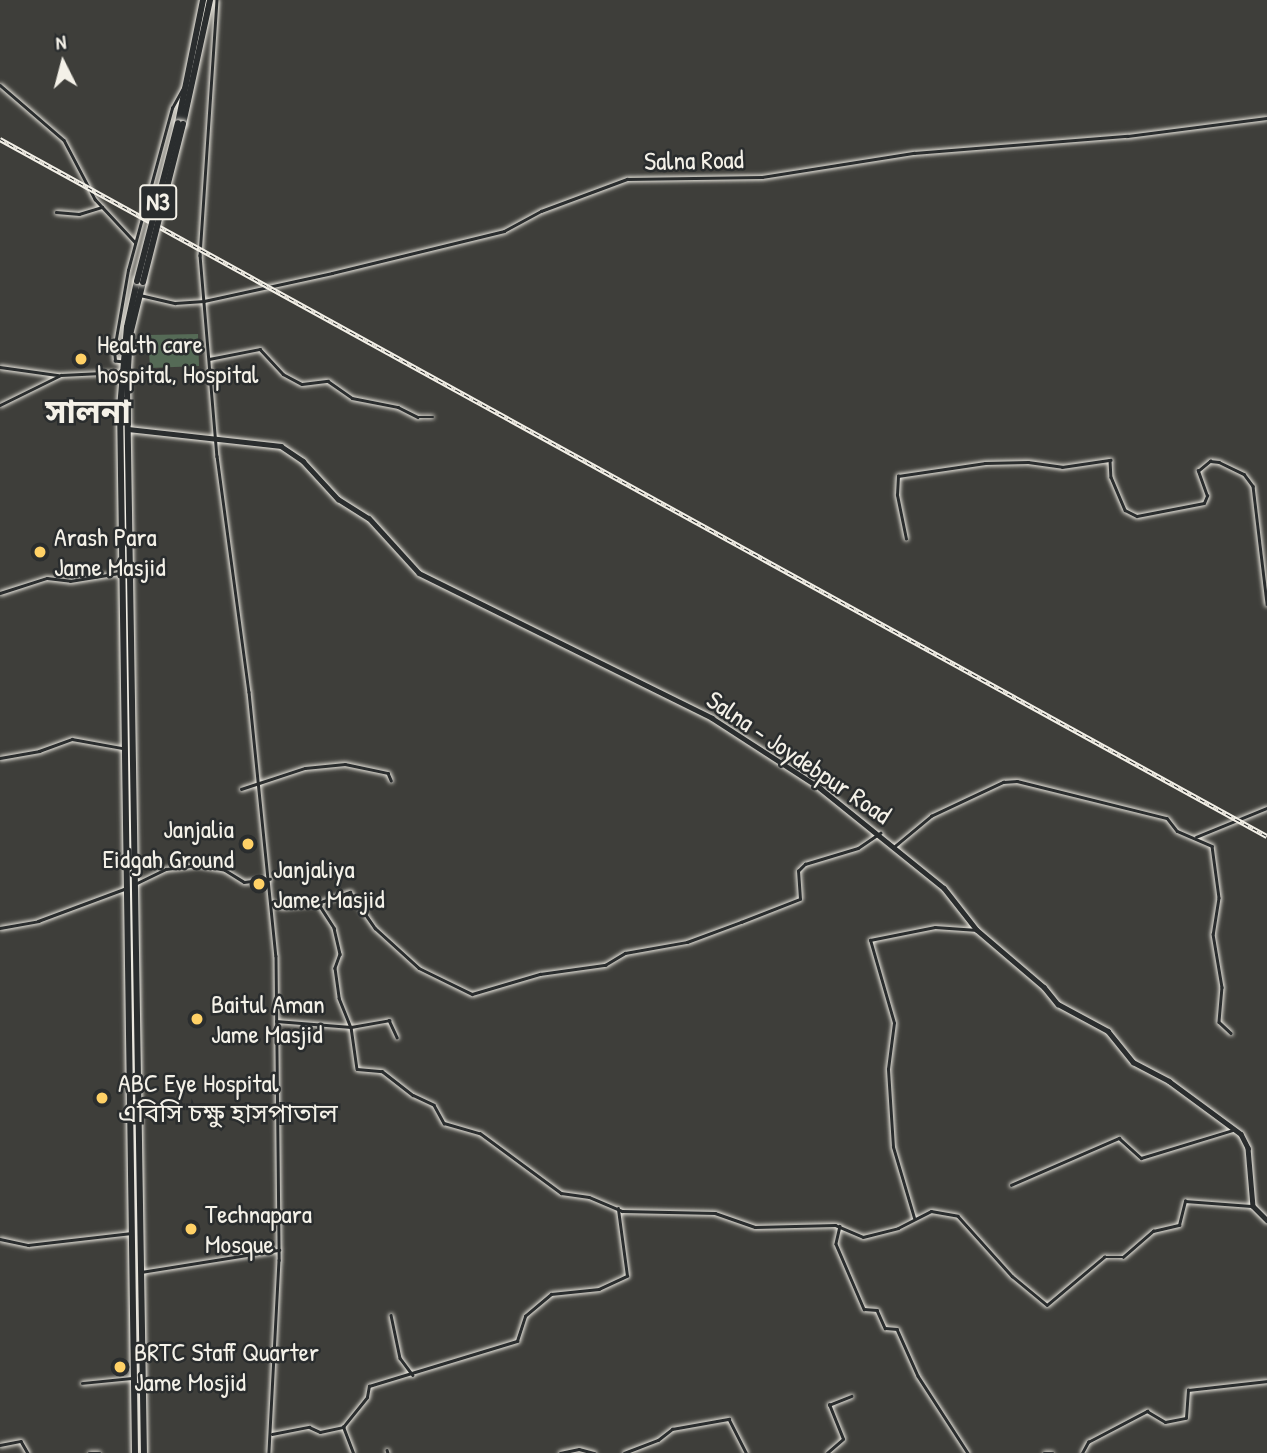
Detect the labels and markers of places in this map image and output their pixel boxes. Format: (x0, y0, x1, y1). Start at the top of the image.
place label: Health care hospital, Hospital (97, 328, 258, 390)
marker: Health care hospital, Hospital (71, 349, 91, 369)
place label: Arash Para Jame Masjid (54, 521, 166, 582)
marker: Arash Para Jame Masjid (32, 544, 48, 560)
place label: Janjalia Eidgah Ground (103, 813, 234, 874)
marker: Janjalia Eidgah Ground (240, 836, 256, 852)
place label: Janjaliya Jame Masjid (273, 853, 385, 914)
marker: Janjaliya Jame Masjid (251, 876, 267, 892)
place label: Baitul Aman Jame Masjid (211, 988, 325, 1050)
marker: Baitul Aman Jame Masjid (189, 1011, 205, 1027)
place label: ABC Eye Hospital এবিসি চক্ষু হাসপাতাল (118, 1067, 338, 1128)
marker: ABC Eye Hospital এবিসি চক্ষু হাসপাতাল (92, 1088, 112, 1108)
place label: Technapara Mosque (205, 1198, 312, 1260)
marker: Technapara Mosque (183, 1221, 199, 1237)
place label: BRTC Staff Quarter Jame Mosjid (134, 1336, 319, 1398)
marker: BRTC Staff Quarter Jame Mosjid (112, 1359, 128, 1375)

